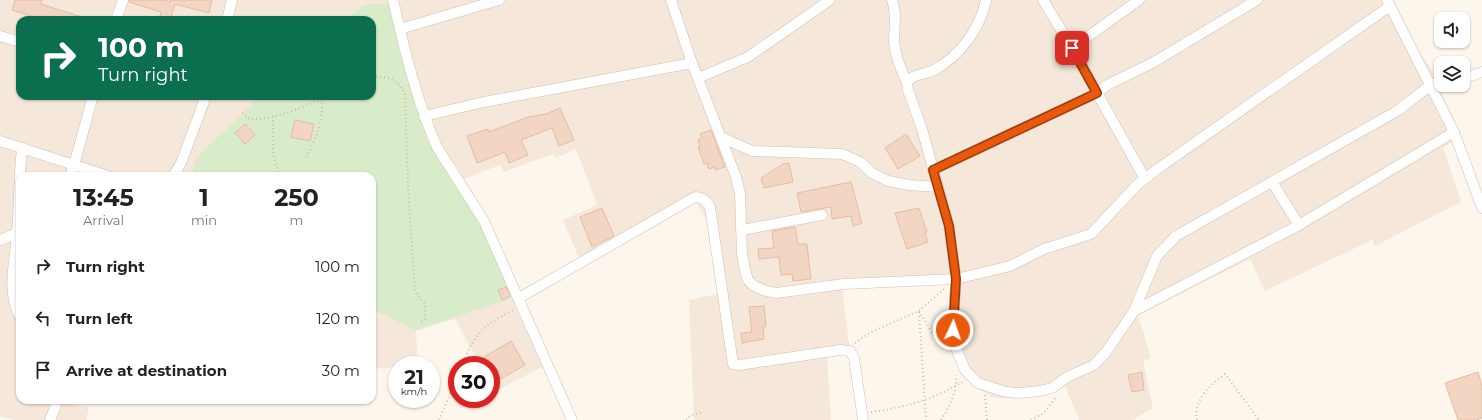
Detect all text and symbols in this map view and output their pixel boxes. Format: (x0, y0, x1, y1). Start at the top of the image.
map controls (1434, 12, 1470, 92)
button: sound (1434, 12, 1470, 48)
text: 100 m (98, 30, 184, 64)
pin (1055, 31, 1089, 65)
icon: right (32, 32, 84, 84)
icon: arrive (1061, 37, 1083, 59)
button: layers (1434, 56, 1470, 92)
text: Turn right (98, 64, 188, 86)
text: 13:45 (73, 183, 134, 212)
text: 1 (199, 183, 209, 212)
text: 250 (274, 183, 319, 212)
text: Arrival (83, 212, 124, 228)
text: min (191, 212, 217, 228)
text: m (290, 212, 303, 228)
icon: right (32, 255, 54, 277)
text: Turn right (66, 257, 145, 276)
text: 100 m (315, 257, 360, 276)
icon: left (32, 307, 54, 329)
text: Turn left (66, 309, 133, 328)
text: 120 m (316, 309, 360, 328)
position arrow (932, 309, 974, 351)
speed limit sign: 30 (448, 356, 500, 408)
icon: arrive (32, 359, 54, 381)
text: Arrive at destination (66, 361, 227, 380)
text: 30 m (322, 361, 360, 380)
text: 21 (404, 365, 424, 389)
text: km/h (401, 385, 427, 398)

